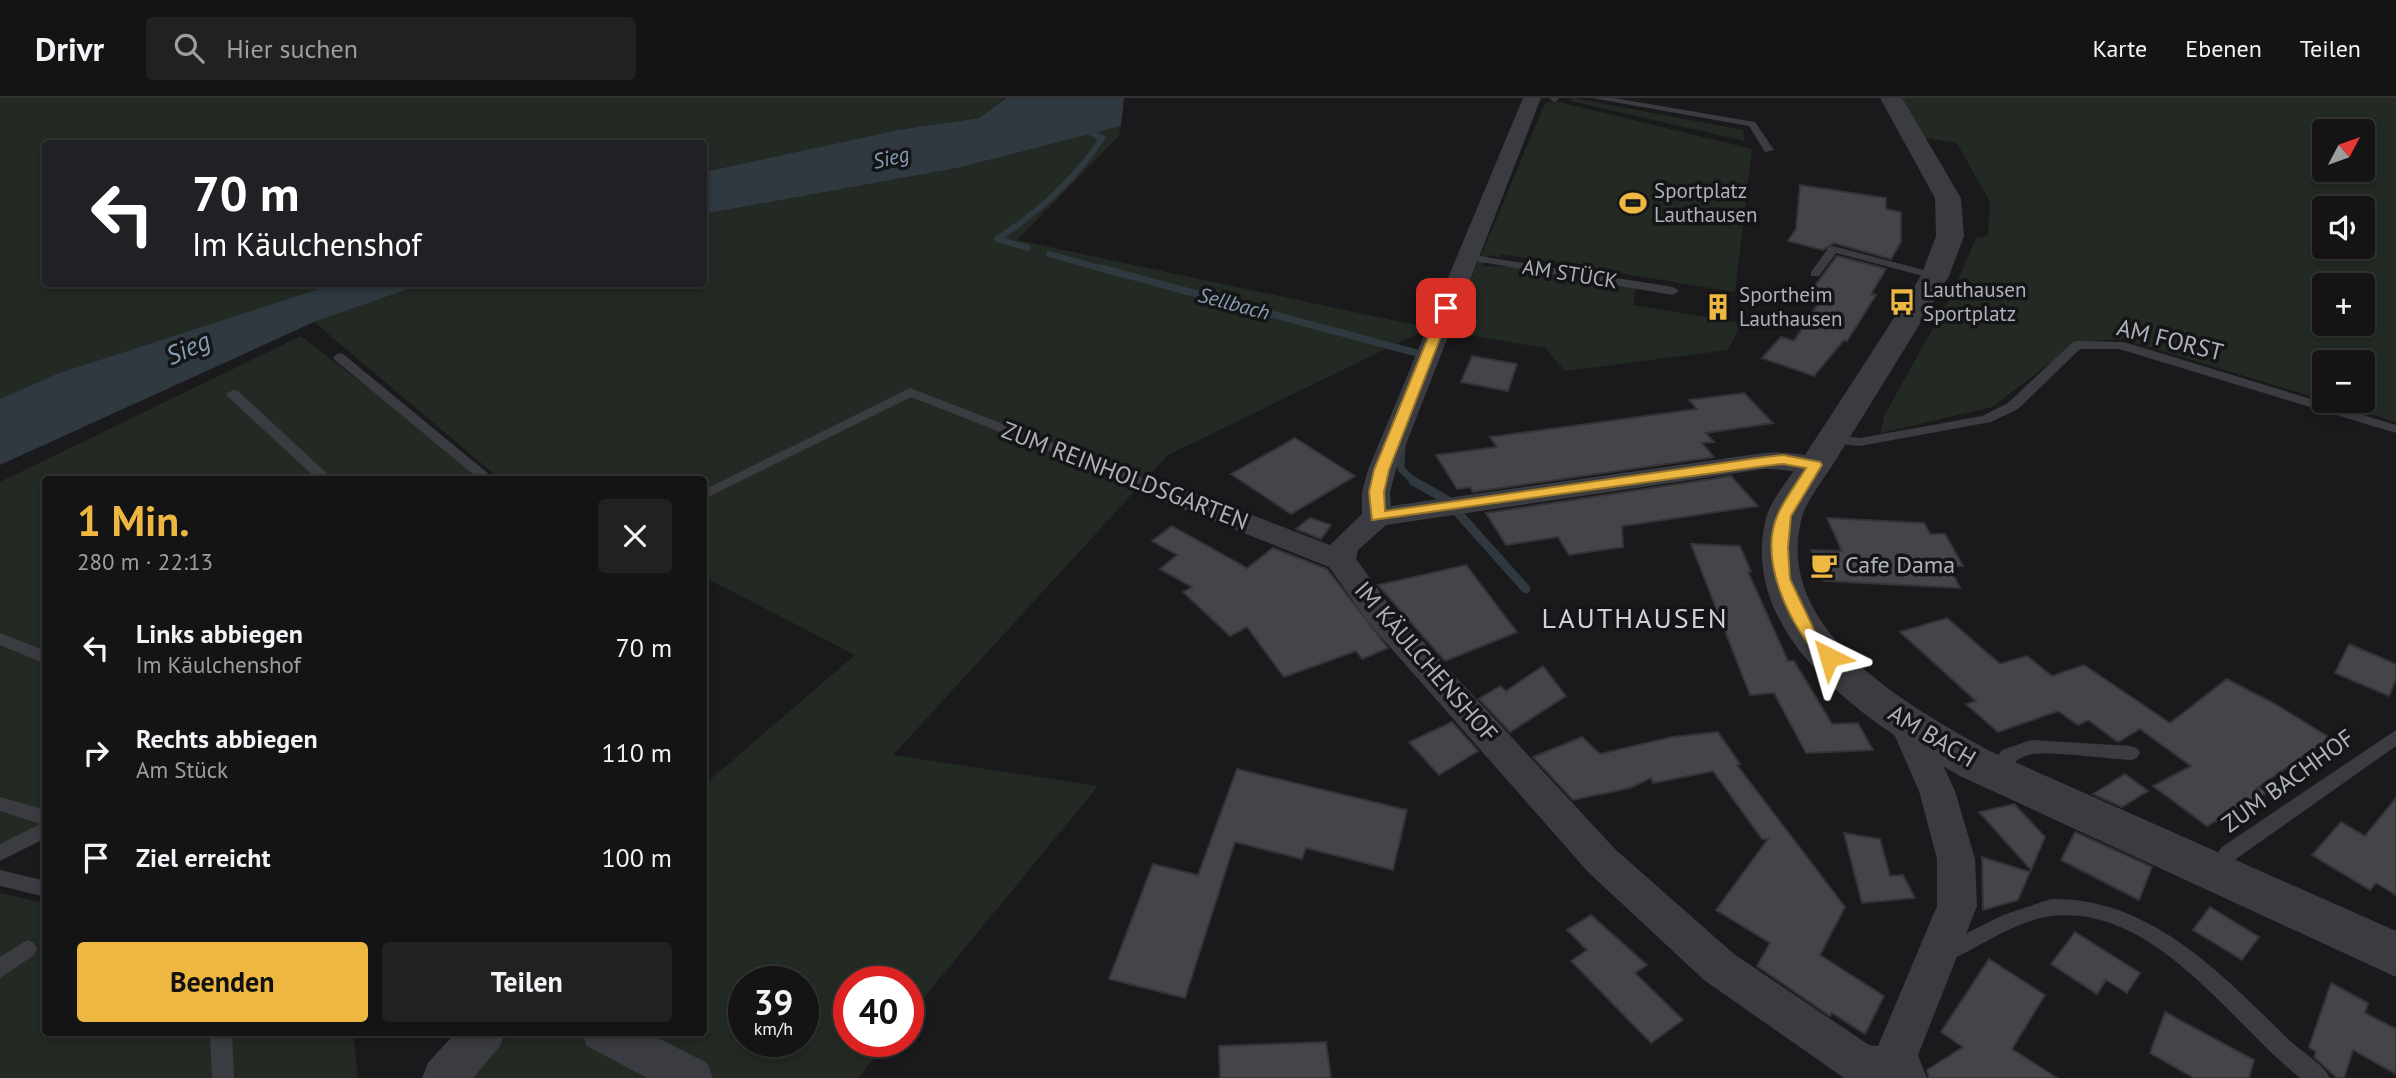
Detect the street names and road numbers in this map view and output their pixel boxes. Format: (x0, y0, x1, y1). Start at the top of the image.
street label: AM STÜCK (1521, 253, 1620, 294)
street label: AM FORST (2114, 311, 2227, 368)
street label: ZUM REINHOLDSGARTEN (997, 414, 1253, 537)
street label: IM KÄULCHENSHOF (1348, 575, 1505, 749)
street label: AM BACH (1883, 697, 1982, 774)
street label: ZUM BACHHOF (2215, 722, 2360, 839)

